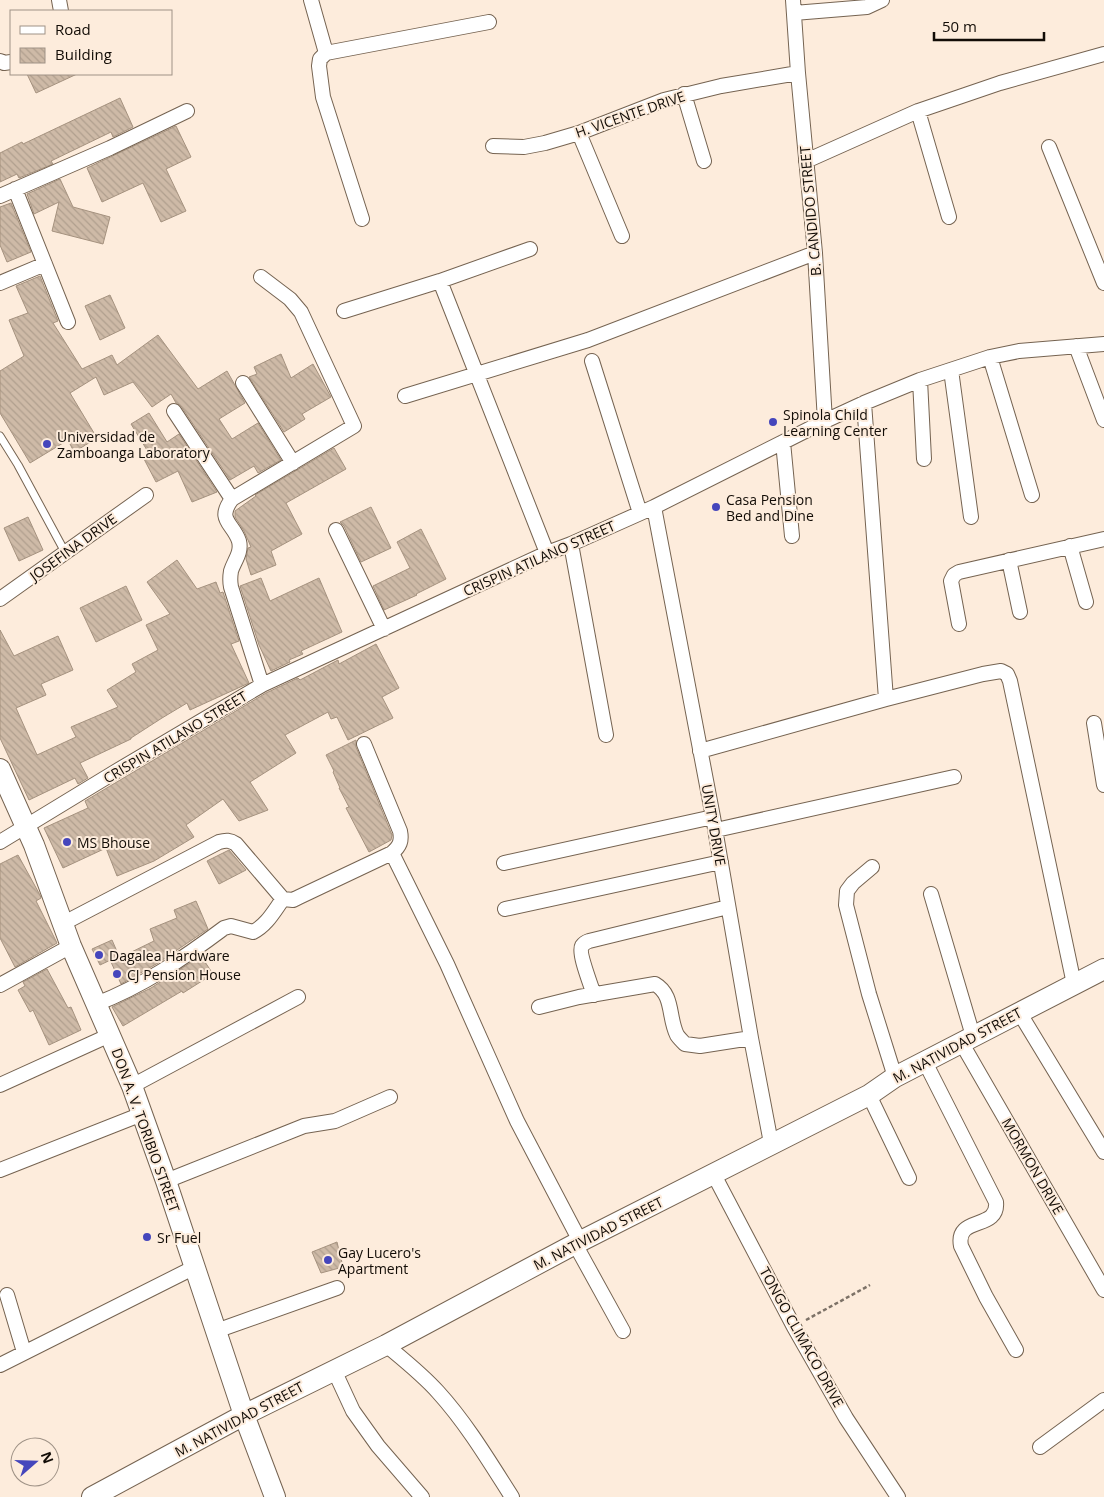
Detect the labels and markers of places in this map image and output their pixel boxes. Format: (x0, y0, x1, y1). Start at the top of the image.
place label: Spinola Child Learning Center (783, 405, 888, 440)
marker: Spinola Child Learning Center (767, 416, 779, 428)
place label: Universidad de Zamboanga Laboratory (57, 427, 211, 462)
marker: Universidad de Zamboanga Laboratory (41, 438, 53, 450)
place label: Casa Pension Bed and Dine (726, 490, 814, 525)
marker: Casa Pension Bed and Dine (710, 501, 722, 513)
place label: MS Bhouse (77, 833, 150, 852)
marker: MS Bhouse (61, 836, 73, 848)
place label: Dagalea Hardware (109, 946, 230, 965)
marker: Dagalea Hardware (93, 949, 105, 961)
place label: CJ Pension House (127, 965, 241, 984)
marker: CJ Pension House (111, 968, 123, 980)
place label: Sr Fuel (157, 1228, 201, 1247)
marker: Sr Fuel (141, 1231, 153, 1243)
place label: Gay Lucero's Apartment (338, 1243, 421, 1278)
marker: Gay Lucero's Apartment (322, 1254, 334, 1266)

